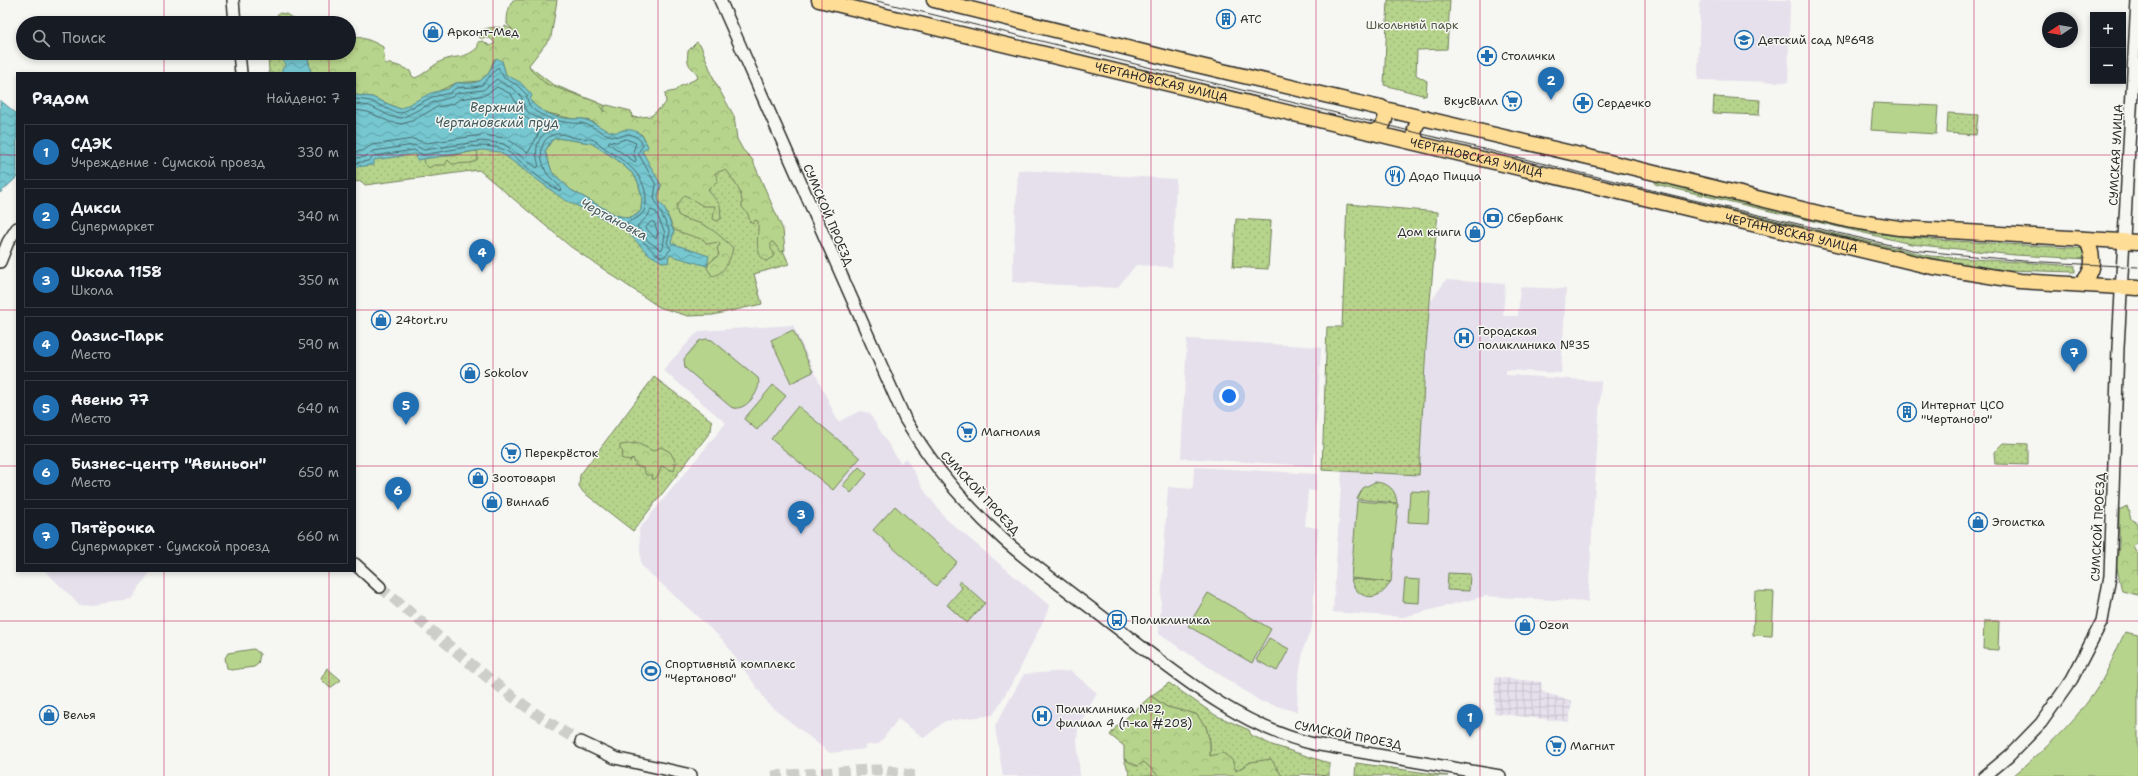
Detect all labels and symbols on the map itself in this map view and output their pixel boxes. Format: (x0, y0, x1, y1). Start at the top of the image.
building icon: АТС (1215, 8, 1237, 30)
place label: АТС (1240, 11, 1262, 27)
north arrow (2042, 12, 2078, 48)
park label: Школьный парк (1366, 17, 1459, 33)
shop icon: Арконт-Мед (422, 21, 444, 43)
place label: Арконт-Мед (447, 24, 519, 40)
school or university icon: Детский сад №698 (1733, 29, 1755, 51)
place label: Детский сад №698 (1758, 32, 1875, 48)
pharmacy icon: Столички (1476, 45, 1498, 67)
place label: Столички (1501, 48, 1556, 64)
street label: ЧЕРТАНОВСКАЯ УЛИЦА (1093, 58, 1230, 106)
pin: 2 (1538, 67, 1564, 100)
supermarket icon: ВкусВилл (1501, 90, 1523, 112)
pharmacy icon: Сердечко (1572, 92, 1594, 114)
place label: ВкусВилл (1444, 93, 1498, 109)
place label: Сердечко (1597, 95, 1651, 111)
water label: Верхний Чертановский пруд (435, 99, 559, 131)
street label: СУМСКАЯ УЛИЦА (2105, 103, 2127, 206)
street label: ЧЕРТАНОВСКАЯ УЛИЦА (1408, 134, 1545, 181)
street label: СУМСКОЙ ПРОЕЗД (799, 162, 857, 268)
restaurant icon: Додо Пицца (1384, 165, 1406, 187)
place label: Додо Пицца (1409, 168, 1482, 184)
water label: Чертановка (577, 194, 651, 244)
bank icon: Сбербанк (1482, 207, 1504, 229)
place label: Сбербанк (1507, 210, 1564, 226)
street label: ЧЕРТАНОВСКАЯ УЛИЦА (1723, 210, 1860, 257)
shop icon: Дом книги (1464, 221, 1486, 243)
place label: Дом книги (1398, 224, 1461, 240)
pin: 4 (469, 239, 495, 272)
shop icon: 24tort.ru (370, 309, 392, 331)
place label: 24tort.ru (395, 312, 448, 328)
place label: Городская поликлиника №35 (1478, 323, 1590, 353)
hospital icon: Городская поликлиника №35 (1453, 327, 1475, 349)
pin: 7 (2061, 339, 2087, 372)
shop icon: Sokolov (459, 362, 481, 384)
place label: Sokolov (484, 365, 529, 381)
your location (1219, 386, 1239, 406)
pin: 5 (393, 392, 419, 425)
place label: Интернат ЦСО "Чертаново" (1921, 397, 2004, 427)
building icon: Интернат ЦСО "Чертаново" (1896, 401, 1918, 423)
supermarket icon: Магнолия (956, 421, 978, 443)
place label: Магнолия (981, 424, 1041, 440)
supermarket icon: Перекрёсток (500, 442, 522, 464)
place label: Перекрёсток (525, 445, 599, 461)
street label: СУМСКОЙ ПРОЕЗД (937, 448, 1023, 538)
shop icon: Зоотовары (467, 467, 489, 489)
place label: Зоотовары (492, 470, 556, 486)
street label: СУМСКОЙ ПРОЕЗД (2087, 472, 2109, 582)
pin: 6 (385, 477, 411, 510)
shop icon: Винлаб (481, 491, 503, 513)
place label: Винлаб (506, 494, 549, 510)
pin: 3 (788, 501, 814, 534)
shop icon: Эгоистка (1967, 511, 1989, 533)
place label: Эгоистка (1992, 514, 2045, 530)
bus stop icon: Поликлиника (1106, 609, 1128, 631)
place label: Поликлиника (1131, 612, 1210, 628)
shop icon: Ozon (1514, 614, 1536, 636)
place label: Ozon (1539, 617, 1569, 633)
place label: Спортивный комплекс "Чертаново" (665, 656, 796, 686)
sports icon: Спортивный комплекс "Чертаново" (640, 660, 662, 682)
place label: Поликлиника №2, филиал 4 (п-ка #208) (1056, 701, 1192, 731)
shop icon: Велья (38, 704, 60, 726)
pin: 1 (1457, 704, 1483, 737)
hospital icon: Поликлиника №2, филиал 4 (п-ка #208) (1031, 705, 1053, 727)
place label: Велья (63, 707, 96, 723)
street label: СУМСКОЙ ПРОЕЗД (1293, 717, 1403, 753)
supermarket icon: Магнит (1545, 735, 1567, 757)
place label: Магнит (1570, 738, 1616, 754)

